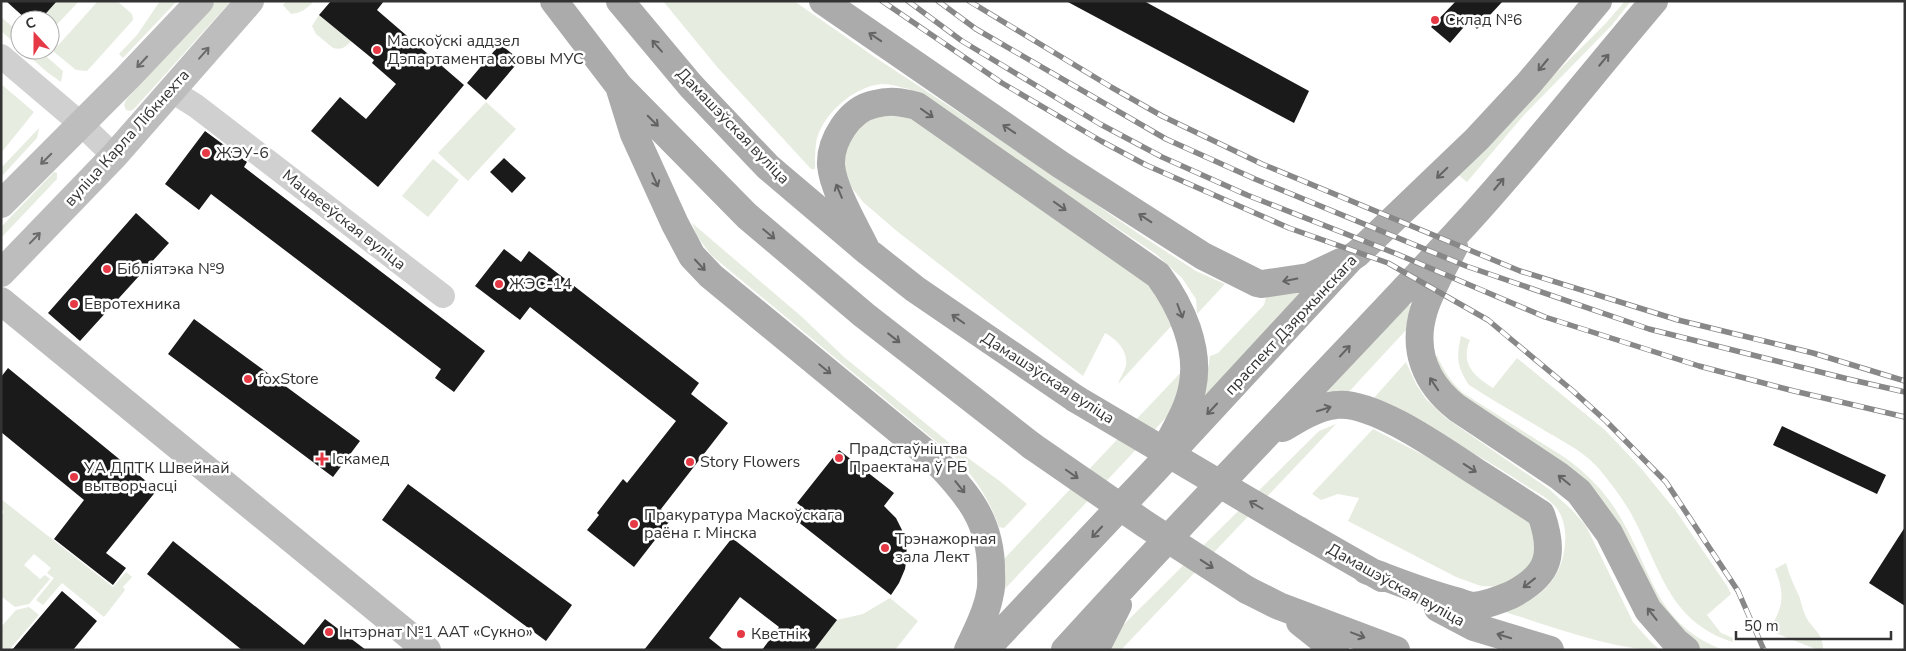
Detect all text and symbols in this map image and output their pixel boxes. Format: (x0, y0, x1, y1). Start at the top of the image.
place label: Склад №6 (1445, 9, 1522, 31)
north arrow (10, 10, 60, 60)
text: С (23, 13, 39, 34)
marker: Склад №6 (1429, 14, 1441, 26)
place label: Маскоўскі аддзел Дэпартамента аховы МУС (387, 30, 584, 70)
one-way arrow (868, 32, 882, 42)
one-way arrow (651, 40, 662, 53)
marker: Маскоўскі аддзел Дэпартамента аховы МУС (371, 44, 383, 56)
one-way arrow (198, 47, 210, 60)
one-way arrow (1598, 54, 1610, 67)
one-way arrow (136, 56, 148, 69)
one-way arrow (1538, 58, 1549, 71)
street label: Дамашэўская вуліца (671, 63, 795, 189)
street label: вуліца Карла Лібкнехта (59, 65, 195, 211)
one-way arrow (920, 108, 934, 118)
one-way arrow (647, 114, 659, 127)
one-way arrow (1002, 124, 1016, 134)
place label: ЖЭУ-6 (216, 142, 269, 164)
marker: ЖЭУ-6 (200, 147, 212, 159)
one-way arrow (40, 153, 53, 165)
street label: Мацвееўская вуліца (278, 165, 410, 275)
one-way arrow (1436, 166, 1448, 178)
one-way arrow (650, 172, 660, 187)
one-way arrow (1493, 178, 1504, 191)
one-way arrow (833, 184, 843, 199)
one-way arrow (1053, 201, 1067, 211)
one-way arrow (1138, 213, 1152, 223)
one-way arrow (762, 228, 775, 239)
one-way arrow (29, 232, 41, 244)
street label: праспект Дзяржынскага (1220, 250, 1362, 400)
place label: Бібліятэка №9 (117, 258, 225, 280)
one-way arrow (694, 259, 706, 271)
marker: Бібліятэка №9 (101, 263, 113, 275)
place label: ЖЭС-14 (509, 273, 572, 295)
one-way arrow (1282, 276, 1298, 286)
marker: ЖЭС-14 (493, 278, 505, 290)
place label: Евротехника (84, 293, 181, 315)
marker: Евротехника (68, 298, 80, 310)
one-way arrow (1176, 303, 1185, 319)
one-way arrow (952, 314, 966, 324)
street label: Дамашэўская вуліца (977, 327, 1119, 429)
one-way arrow (887, 333, 901, 343)
one-way arrow (1339, 345, 1351, 358)
one-way arrow (818, 364, 831, 375)
place label: foxStore (258, 368, 319, 390)
marker: foxStore (242, 373, 254, 385)
one-way arrow (1429, 377, 1439, 391)
one-way arrow (1206, 403, 1217, 416)
one-way arrow (1315, 403, 1331, 413)
place label: Прадстаўніцтва Праектана ў РБ (849, 438, 968, 478)
place label: Іскамед (332, 448, 390, 470)
place label: Story Flowers (700, 451, 800, 473)
marker: Прадстаўніцтва Праектана ў РБ (833, 452, 845, 464)
marker: Іскамед (316, 453, 328, 465)
marker: Story Flowers (684, 456, 696, 468)
place label: УА ДПТК Швейнай вытворчасці (83, 457, 230, 497)
one-way arrow (1462, 463, 1476, 473)
one-way arrow (1065, 469, 1079, 479)
marker: УА ДПТК Швейнай вытворчасці (68, 471, 80, 483)
one-way arrow (1557, 475, 1570, 486)
one-way arrow (955, 480, 966, 493)
one-way arrow (1249, 500, 1263, 510)
place label: Пракуратура Маскоўскага раёна г. Мінска (644, 504, 843, 544)
marker: Пракуратура Маскоўскага раёна г. Мінска (628, 518, 640, 530)
one-way arrow (1091, 525, 1103, 538)
place label: Трэнажорная зала Лект (895, 528, 997, 568)
street label: Дамашэўская вуліца (1323, 538, 1469, 632)
marker: Трэнажорная зала Лект (879, 542, 891, 554)
one-way arrow (1200, 559, 1214, 569)
one-way arrow (1522, 578, 1536, 588)
one-way arrow (1647, 608, 1658, 621)
scale bar (1736, 608, 1891, 640)
text: 50 m (1744, 616, 1779, 636)
place label: Інтэрнат №1 ААТ «Сукно» (339, 621, 533, 643)
place label: Кветнік (751, 623, 808, 645)
marker: Інтэрнат №1 ААТ «Сукно» (323, 626, 335, 638)
marker: Кветнік (735, 628, 747, 640)
one-way arrow (1496, 630, 1512, 640)
one-way arrow (1350, 631, 1365, 640)

